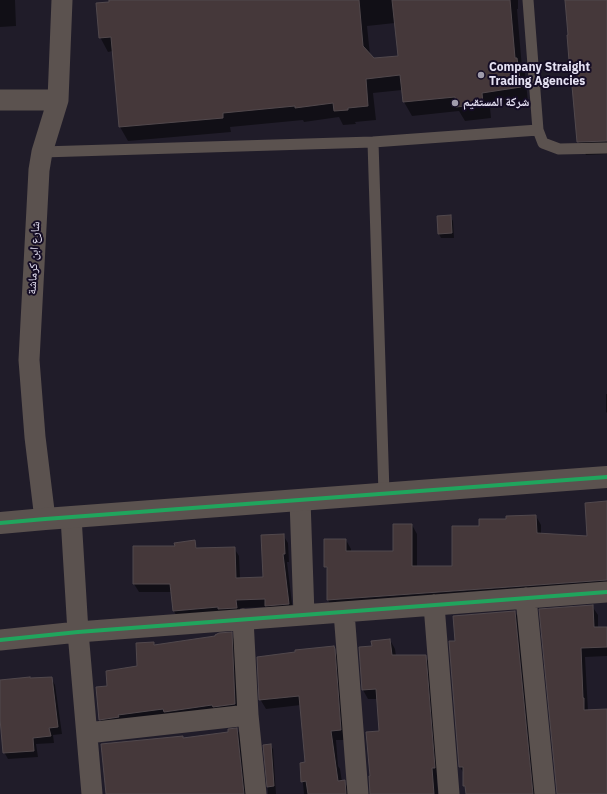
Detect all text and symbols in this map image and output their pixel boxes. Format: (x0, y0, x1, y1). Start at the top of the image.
place label: Company Straight Trading Agencies (489, 61, 590, 89)
marker: Company Straight Trading Agencies (476, 70, 486, 80)
place label: شركة المستقيم (463, 96, 529, 110)
marker: شركة المستقيم (450, 98, 460, 108)
street label: شارع ابن كرماشة (25, 221, 43, 295)

